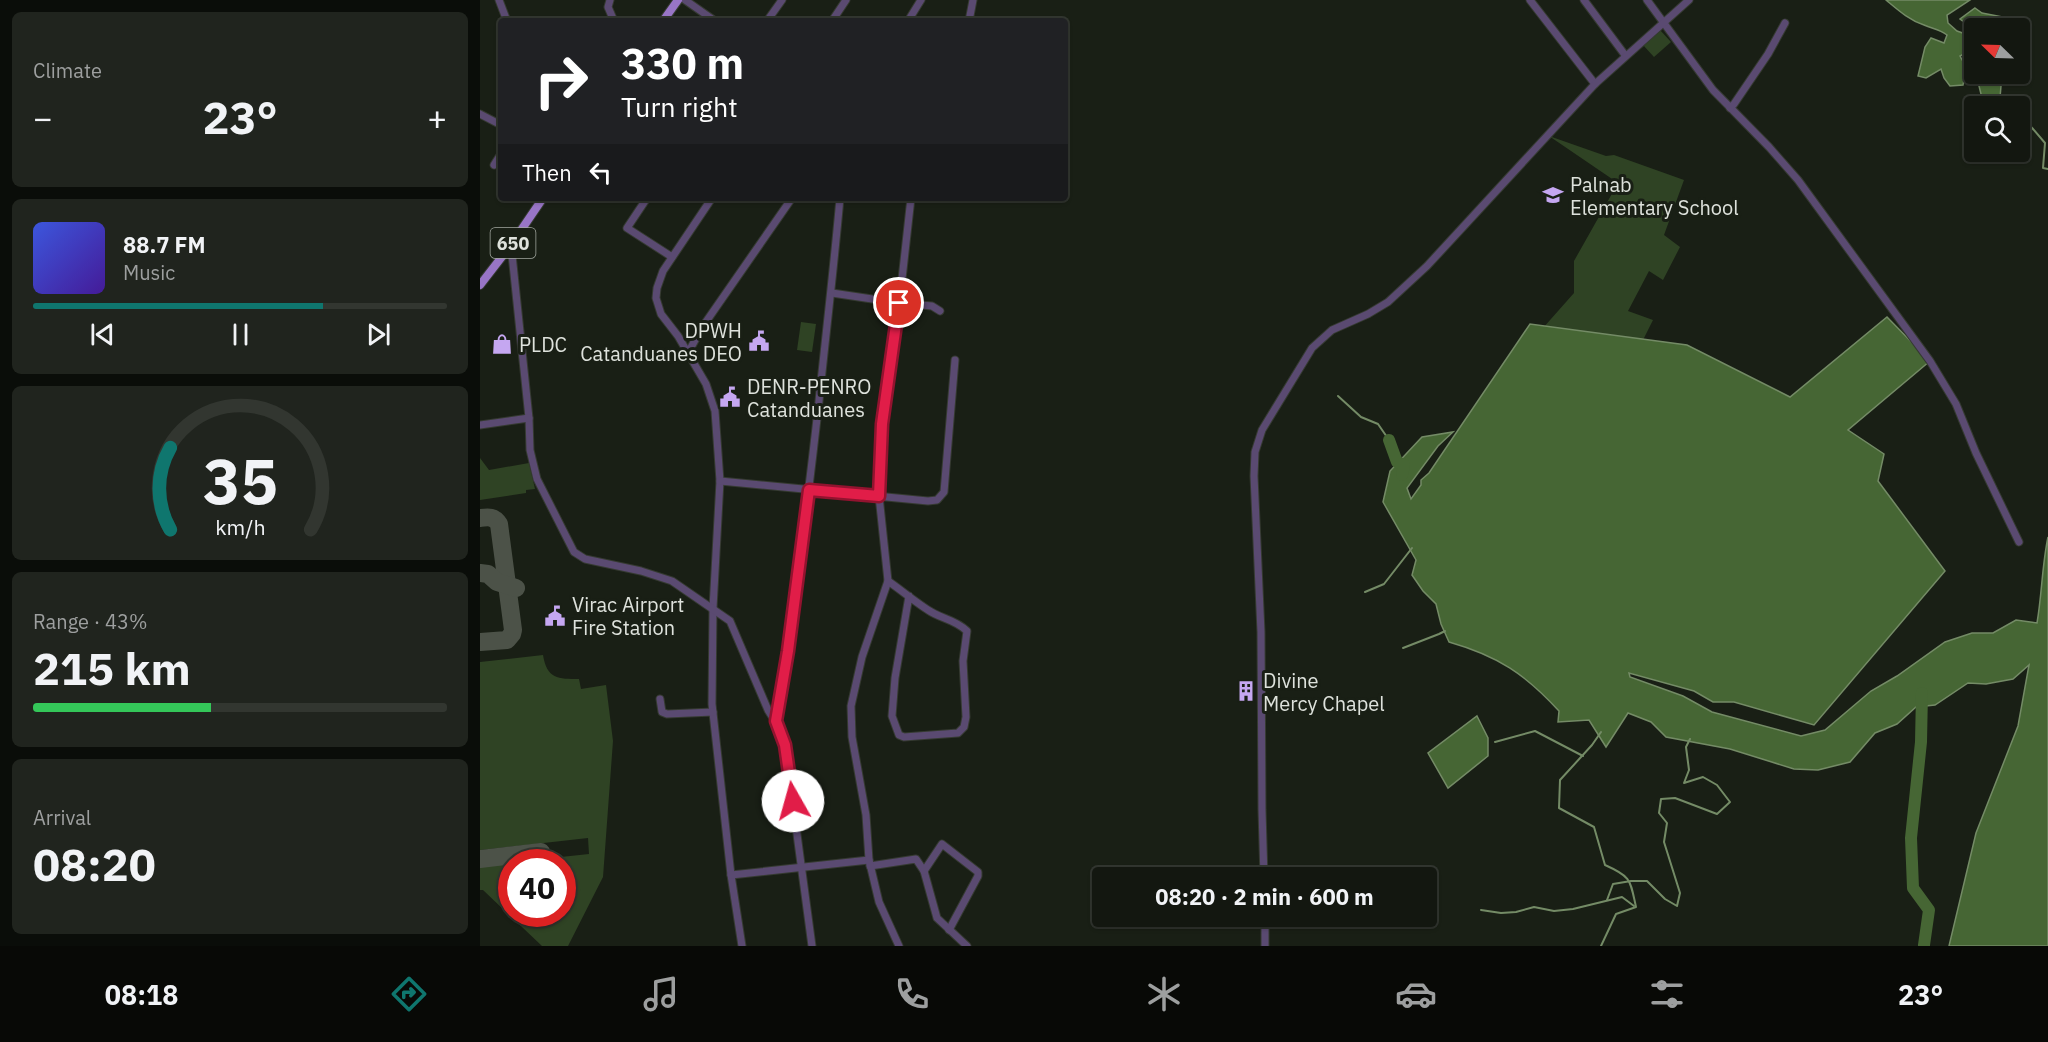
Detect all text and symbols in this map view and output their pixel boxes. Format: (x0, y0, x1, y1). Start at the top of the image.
north arrow (1964, 18, 2030, 84)
map controls (1964, 18, 2030, 162)
text: 330 m (621, 36, 744, 91)
icon: right (522, 42, 600, 120)
text: Climate (33, 57, 102, 84)
text: 23° (202, 88, 278, 146)
text: Turn right (621, 89, 738, 124)
text: − (33, 96, 53, 139)
text: + (427, 96, 447, 139)
button: search (1964, 96, 2030, 162)
icon: left (584, 156, 617, 189)
text: Then (522, 158, 572, 187)
place label: Palnab Elementary School (1570, 171, 1739, 221)
school or university icon: Palnab Elementary School (1541, 183, 1565, 207)
road number: 650 (490, 228, 536, 258)
text: 88.7 FM (123, 230, 206, 259)
text: Music (123, 259, 175, 286)
pin (873, 277, 924, 328)
icon: arrive (882, 286, 915, 319)
place label: DPWH Catanduanes DEO (580, 317, 742, 367)
icon: previous (86, 318, 119, 351)
icon: pause (224, 318, 257, 351)
icon: next (362, 318, 395, 351)
public building icon: DPWH Catanduanes DEO (747, 329, 771, 353)
place label: PLDC (519, 331, 567, 358)
shop icon: PLDC (490, 332, 514, 356)
place label: DENR-PENRO Catanduanes (747, 373, 871, 423)
public building icon: DENR-PENRO Catanduanes (718, 385, 742, 409)
text: 35 (203, 440, 277, 521)
text: km/h (215, 513, 265, 541)
place label: Virac Airport Fire Station (572, 591, 684, 641)
public building icon: Virac Airport Fire Station (543, 604, 567, 628)
text: Range · 43% (33, 608, 148, 635)
text: 215 km (33, 639, 191, 697)
place label: Divine Mercy Chapel (1263, 667, 1385, 717)
building icon: Divine Mercy Chapel (1234, 679, 1258, 703)
position arrow (761, 769, 825, 833)
text: Arrival (33, 804, 91, 831)
text: 08:20 (33, 835, 156, 893)
speed limit sign: 40 (498, 849, 576, 927)
text: 08:20 · 2 min · 600 m (1155, 882, 1374, 911)
icon: directions (388, 973, 430, 1015)
icon: music (640, 973, 682, 1015)
icon: phone (891, 973, 933, 1015)
icon: climate (1143, 973, 1185, 1015)
icon: car (1395, 973, 1437, 1015)
icon: filters (1646, 973, 1688, 1015)
text: 08:18 (105, 977, 179, 1012)
text: 23° (1898, 977, 1943, 1012)

